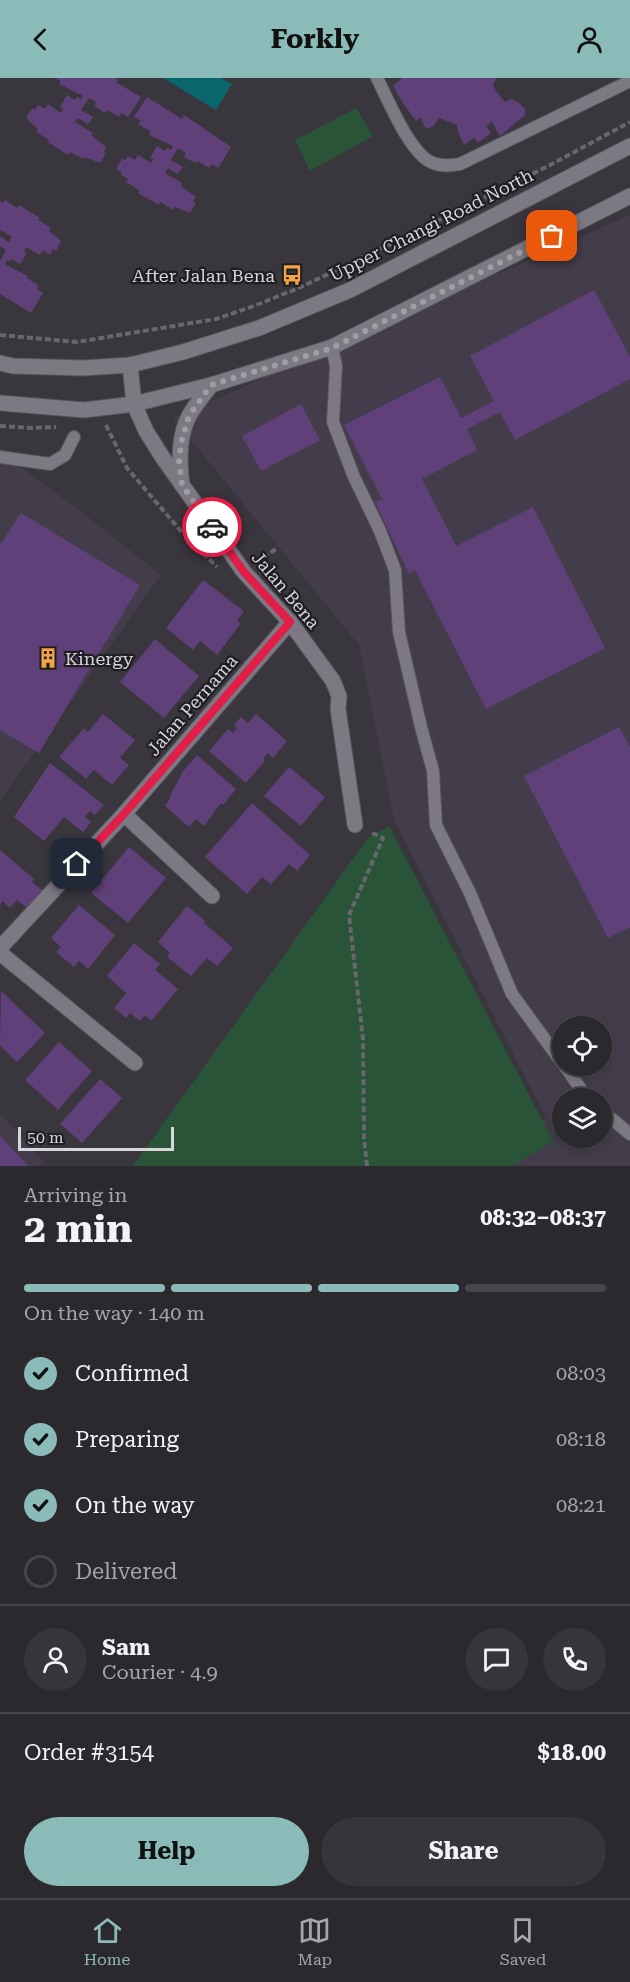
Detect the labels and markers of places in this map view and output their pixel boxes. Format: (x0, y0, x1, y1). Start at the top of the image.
pin (526, 210, 577, 261)
bus stop icon: After Jalan Bena (280, 263, 304, 287)
place label: After Jalan Bena (132, 265, 275, 286)
building icon: Kinergy (36, 646, 60, 670)
place label: Kinergy (65, 648, 134, 669)
pin (51, 838, 102, 889)

